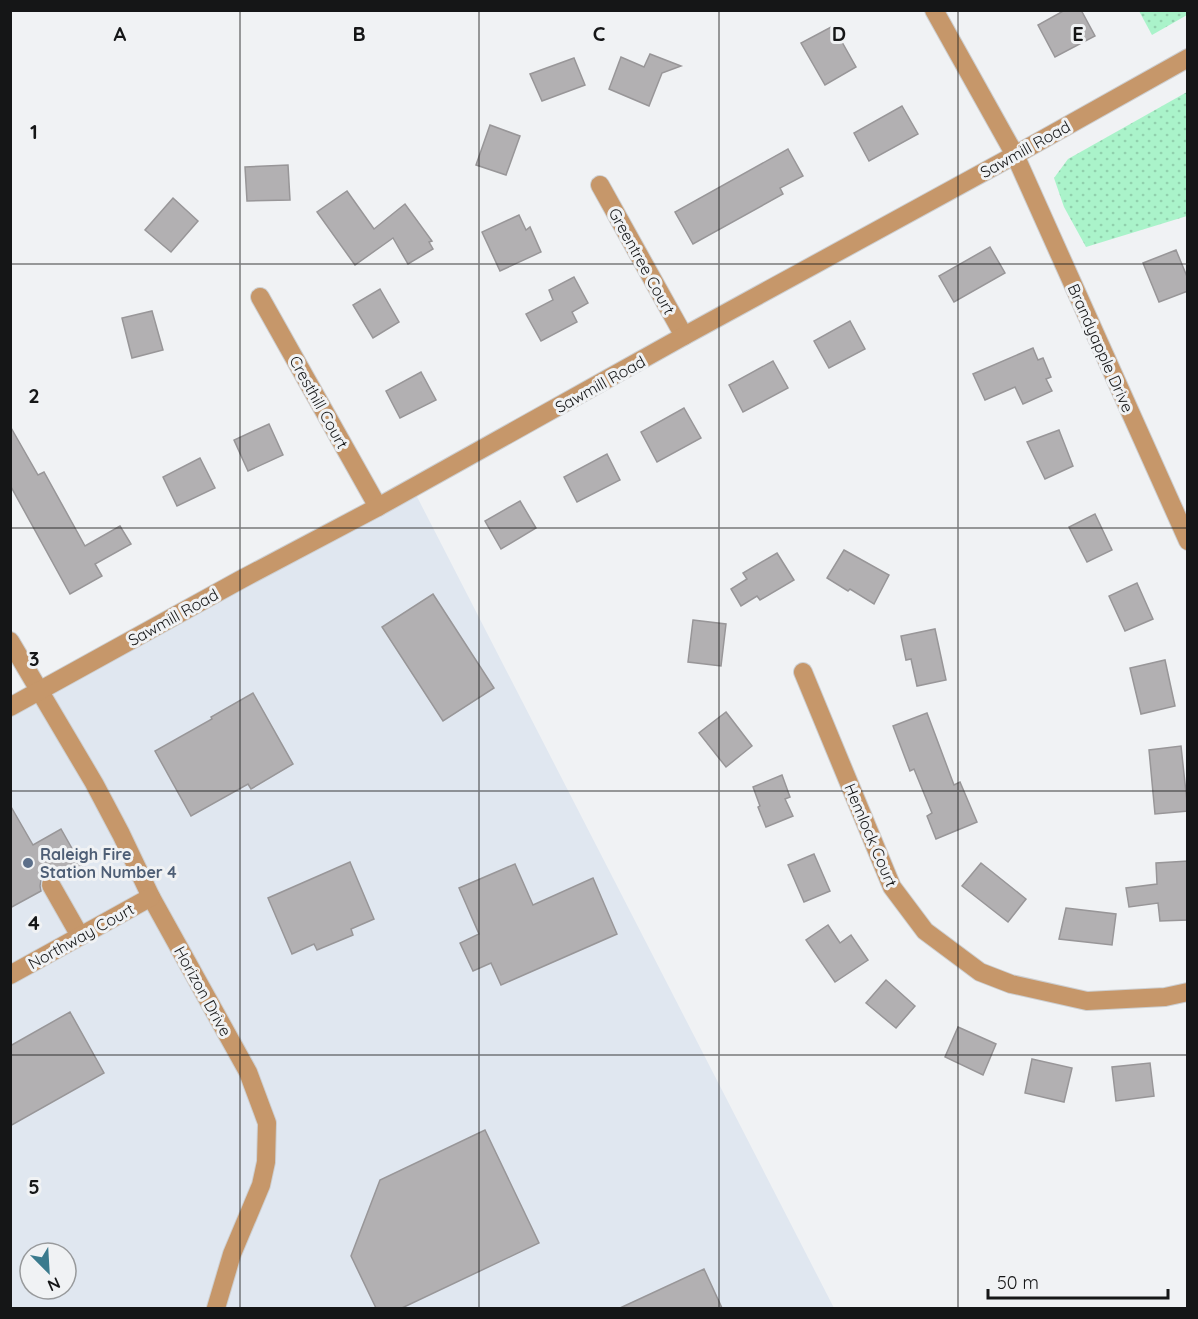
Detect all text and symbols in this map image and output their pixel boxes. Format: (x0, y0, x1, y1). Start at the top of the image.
text: A (114, 21, 127, 46)
text: B (352, 21, 366, 46)
text: C (593, 21, 606, 46)
text: D (832, 21, 846, 46)
text: E (1072, 21, 1084, 46)
street label: Sawmill Road (976, 116, 1074, 182)
text: 1 (30, 119, 38, 144)
street label: Greentree Court (604, 204, 680, 318)
street label: Brandyapple Drive (1064, 281, 1138, 415)
street label: Sawmill Road (551, 351, 649, 417)
street label: Cresthill Court (285, 352, 353, 452)
text: 2 (28, 383, 40, 408)
street label: Sawmill Road (124, 584, 222, 650)
text: 3 (29, 646, 39, 671)
street label: Hemlock Court (840, 780, 902, 890)
place label: Raleigh Fire Station Number 4 (40, 844, 177, 882)
marker: Raleigh Fire Station Number 4 (21, 856, 35, 870)
street label: Northway Court (25, 899, 137, 973)
text: 4 (28, 910, 40, 935)
street label: Horizon Drive (170, 942, 236, 1040)
text: 5 (28, 1174, 40, 1199)
north arrow (18, 1241, 78, 1301)
scale bar (988, 1262, 1168, 1300)
text: 50 m (997, 1271, 1039, 1294)
text: N (45, 1273, 64, 1296)

